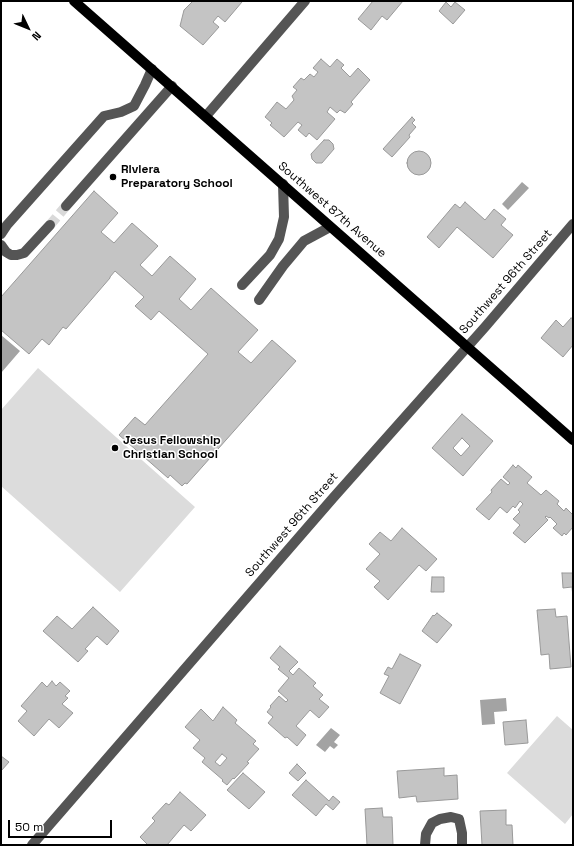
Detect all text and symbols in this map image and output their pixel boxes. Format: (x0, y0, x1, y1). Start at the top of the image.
north arrow (8, 8, 48, 48)
text: N (29, 29, 44, 44)
street label: Southwest 87th Avenue (275, 159, 389, 261)
place label: Riviera Preparatory School (121, 163, 233, 191)
marker: Riviera Preparatory School (108, 172, 118, 182)
street label: Southwest 96th Street (457, 227, 555, 337)
place label: Jesus Fellowship Christian School (123, 434, 221, 462)
marker: Jesus Fellowship Christian School (110, 443, 120, 453)
street label: Southwest 96th Street (243, 470, 341, 580)
scale bar (10, 812, 114, 838)
text: 50 m (15, 819, 43, 835)

